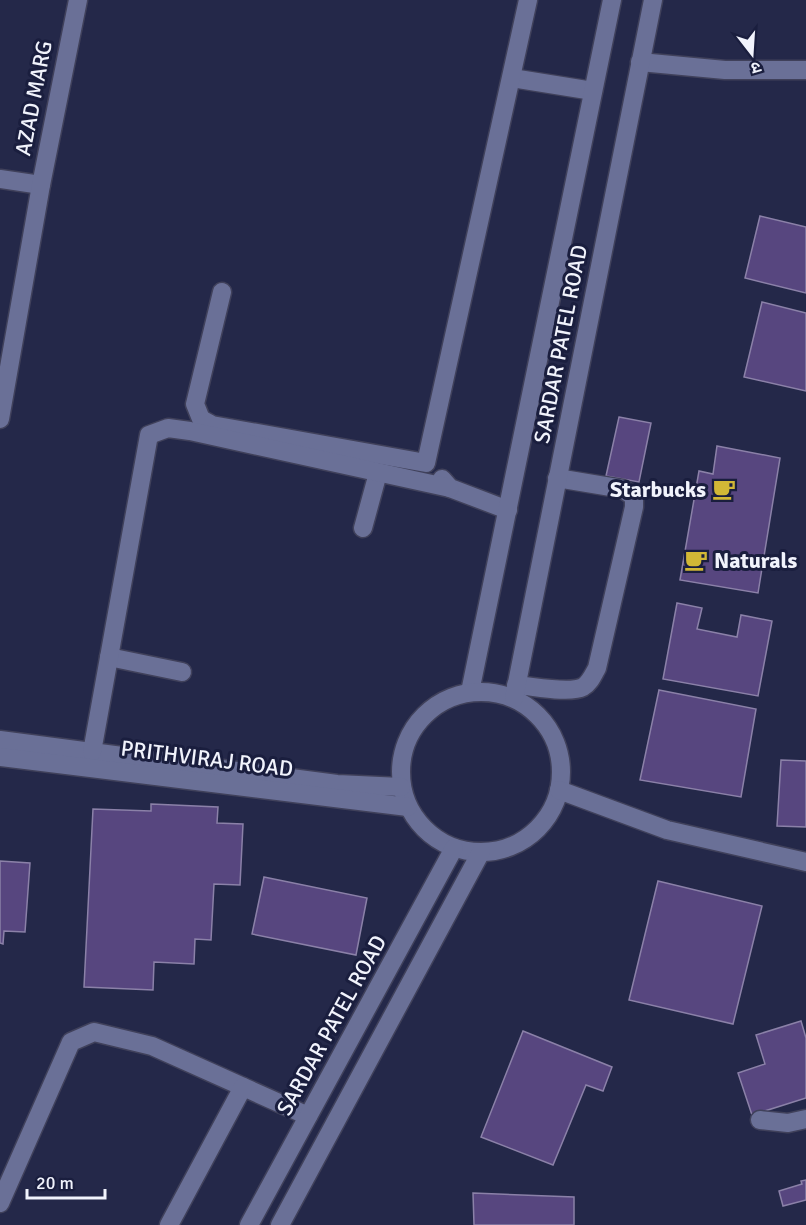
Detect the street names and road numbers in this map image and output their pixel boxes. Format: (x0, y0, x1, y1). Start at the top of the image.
street label: AZAD MARG (9, 38, 58, 158)
street label: SARDAR PATEL ROAD (528, 242, 593, 446)
street label: PRITHVIRAJ ROAD (119, 735, 295, 782)
street label: SARDAR PATEL ROAD (271, 930, 392, 1120)

